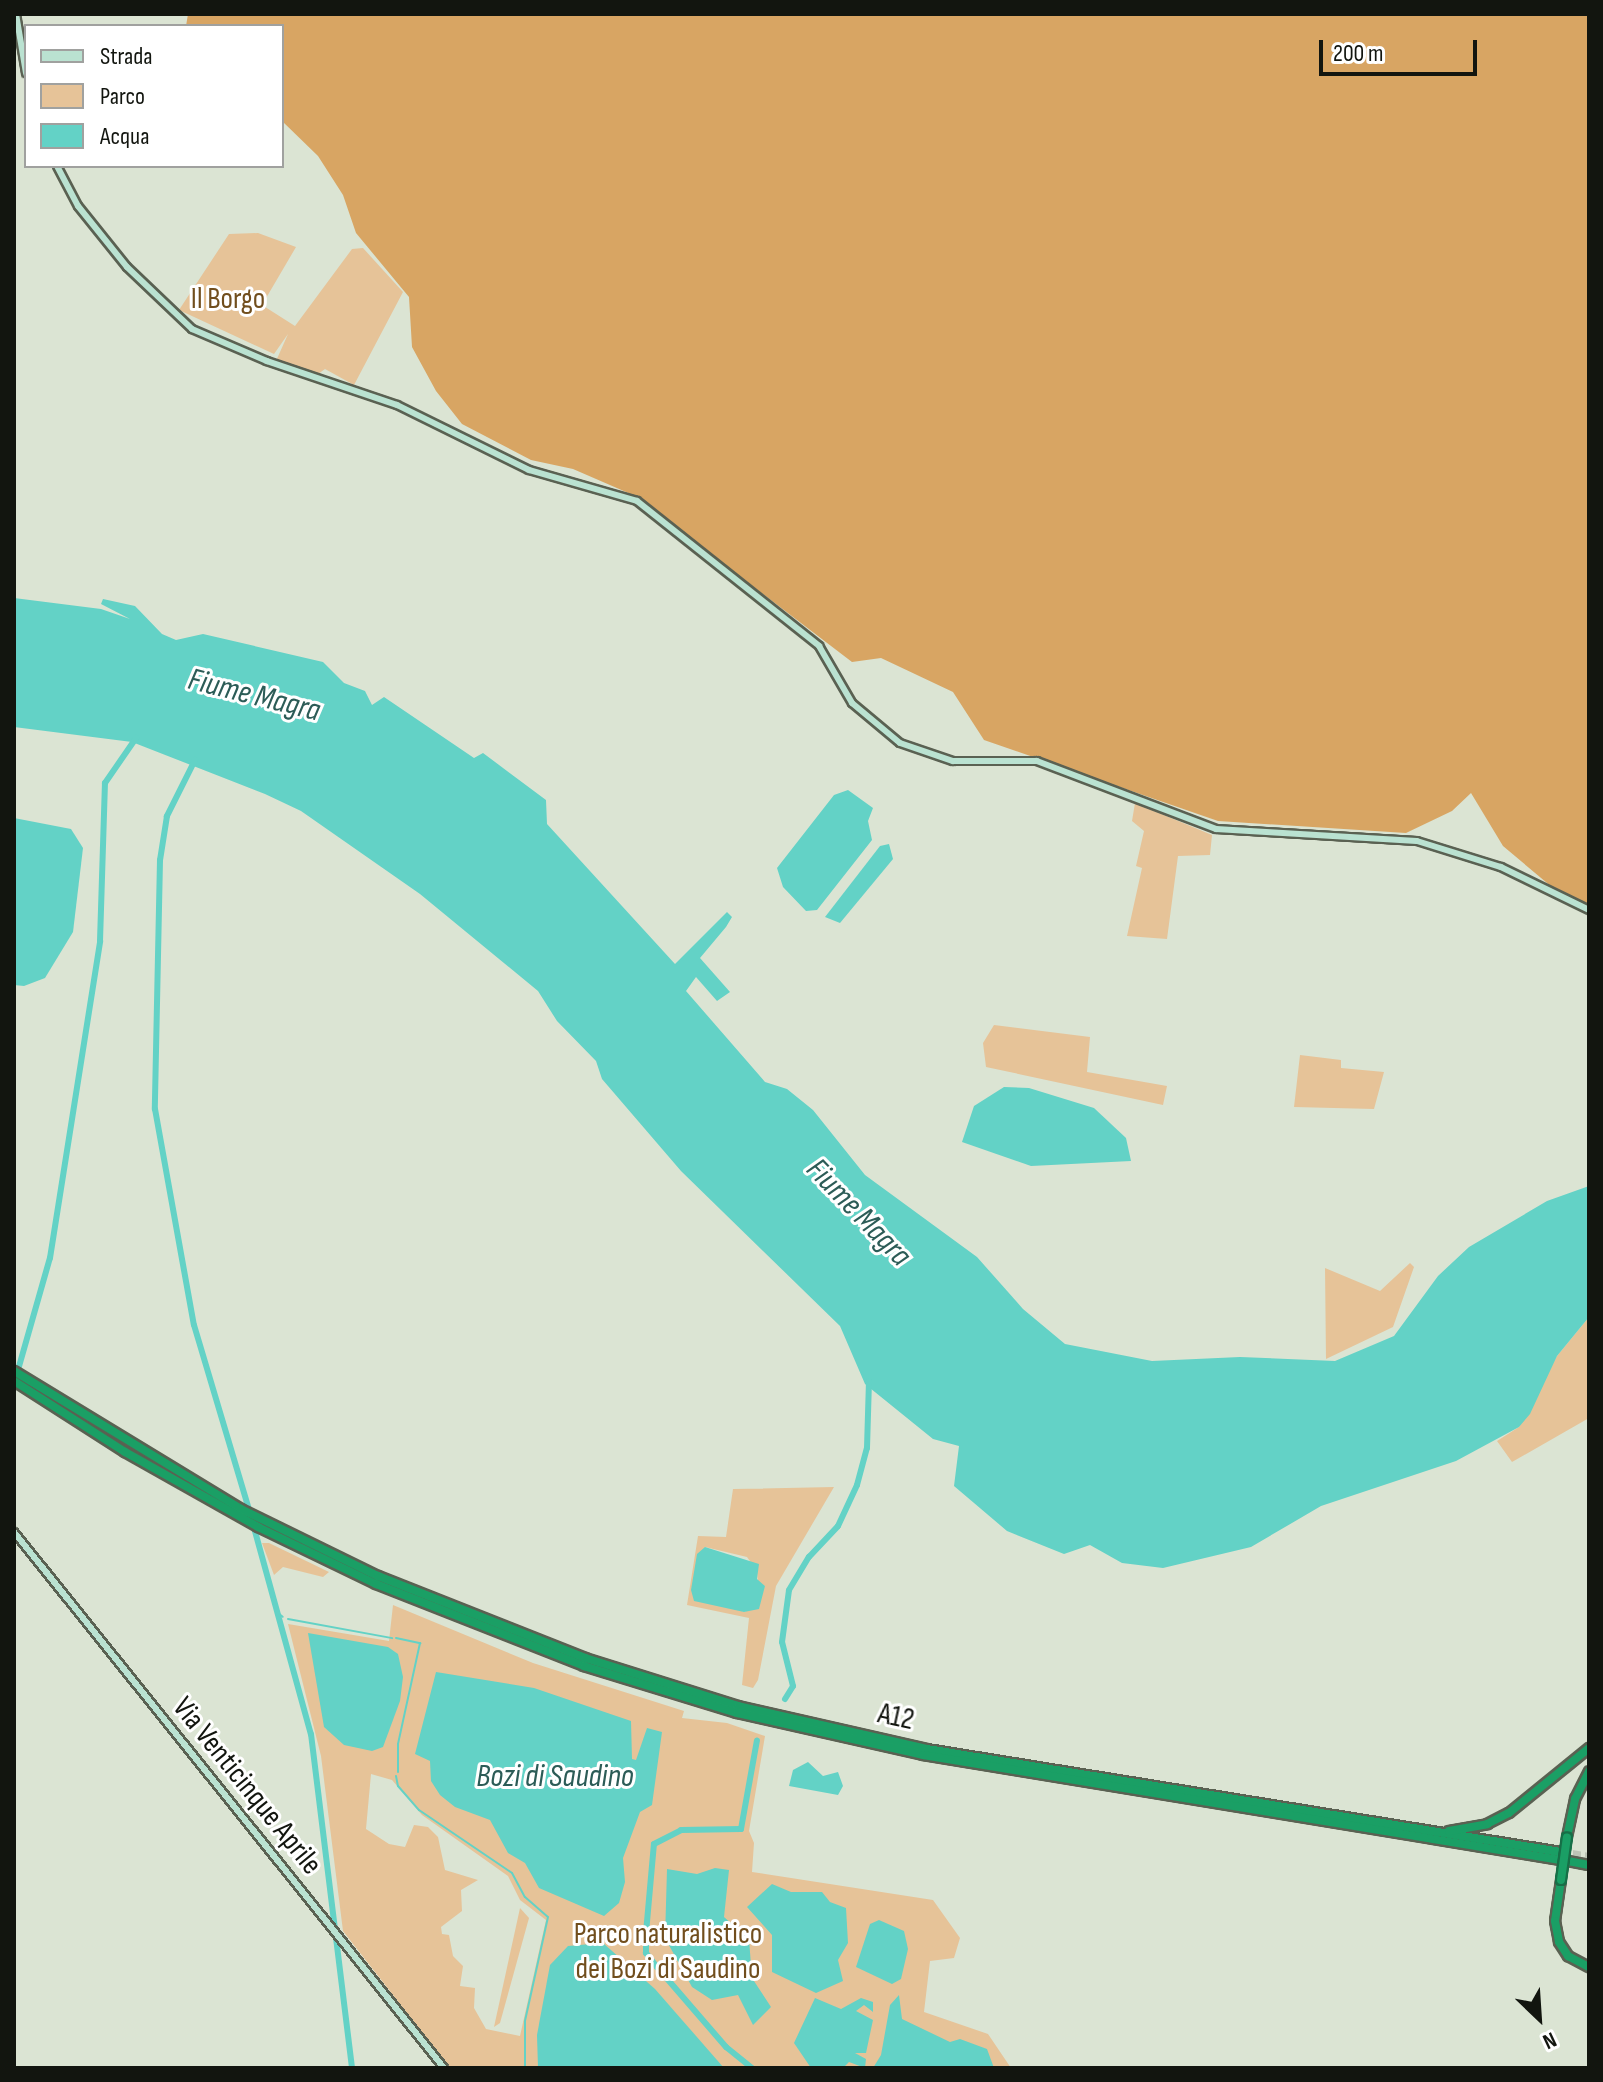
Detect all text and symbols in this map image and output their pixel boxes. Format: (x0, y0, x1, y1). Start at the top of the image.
legend (24, 24, 284, 168)
scale bar (1323, 24, 1481, 74)
text: 200 m (1333, 39, 1384, 68)
text: Strada (100, 42, 153, 71)
text: Parco (100, 82, 145, 111)
text: Acqua (100, 122, 149, 151)
park label: Il Borgo (191, 281, 265, 317)
water label: Fiume Magra (184, 661, 324, 731)
water label: Fiume Magra (797, 1151, 919, 1275)
street label: Via Venticinque Aprile (164, 1690, 330, 1882)
street label: A12 (875, 1696, 917, 1738)
water label: Bozi di Saudino (476, 1758, 634, 1796)
park label: Parco naturalistico dei Bozi di Saudino (574, 1916, 762, 1986)
north arrow (1499, 1978, 1579, 2058)
text: N (1538, 2025, 1560, 2055)

